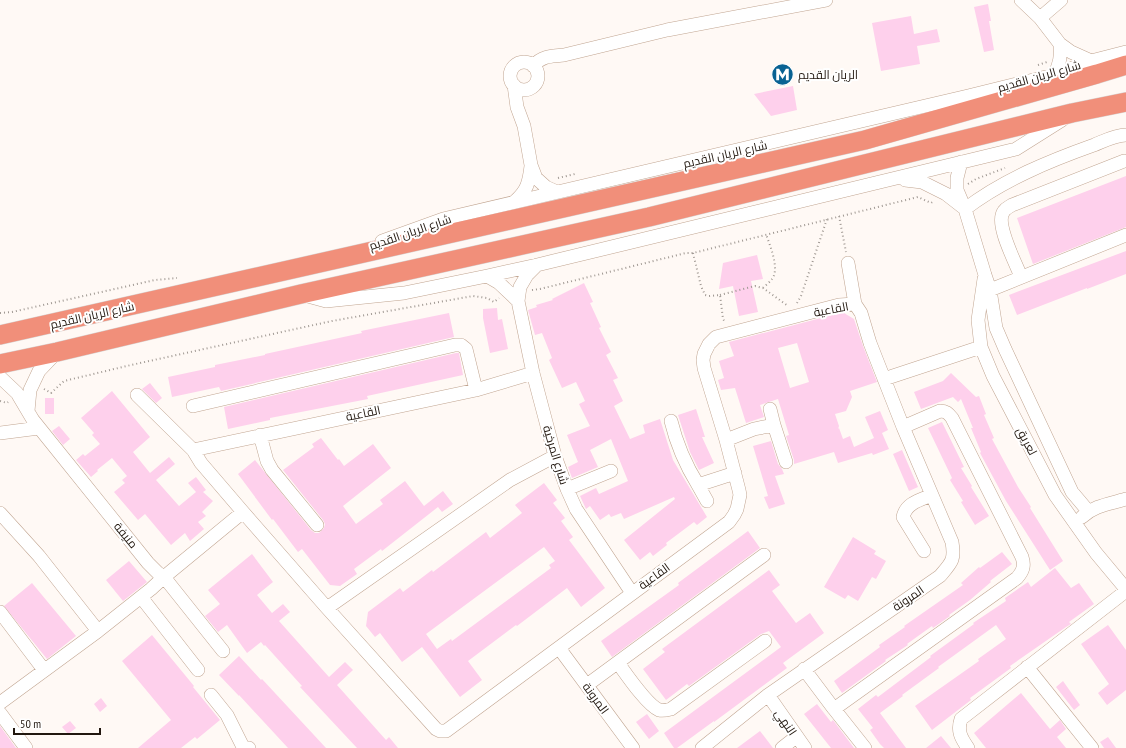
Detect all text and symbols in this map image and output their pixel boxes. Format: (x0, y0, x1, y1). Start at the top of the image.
street label: شارع الريان القديم (996, 57, 1083, 96)
metro station icon: الريان القديم (769, 61, 795, 87)
place label: الريان القديم (798, 67, 858, 83)
street label: شارع الريان القديم (681, 137, 769, 172)
street label: شارع الريان القديم (367, 211, 453, 254)
street label: شارع الريان القديم (48, 298, 136, 333)
street label: القاعية (812, 298, 850, 320)
street label: القاعية (344, 402, 382, 424)
street label: شارع المرخية (539, 424, 572, 487)
street label: لعريق (1013, 424, 1041, 458)
street label: منيفة (111, 519, 141, 551)
street label: القاعية (635, 560, 673, 592)
street label: المرونة (889, 582, 927, 614)
street label: المرونة (580, 679, 612, 717)
street label: النهي (769, 706, 800, 740)
scale bar (14, 710, 100, 736)
text: 50 m (20, 716, 41, 731)

